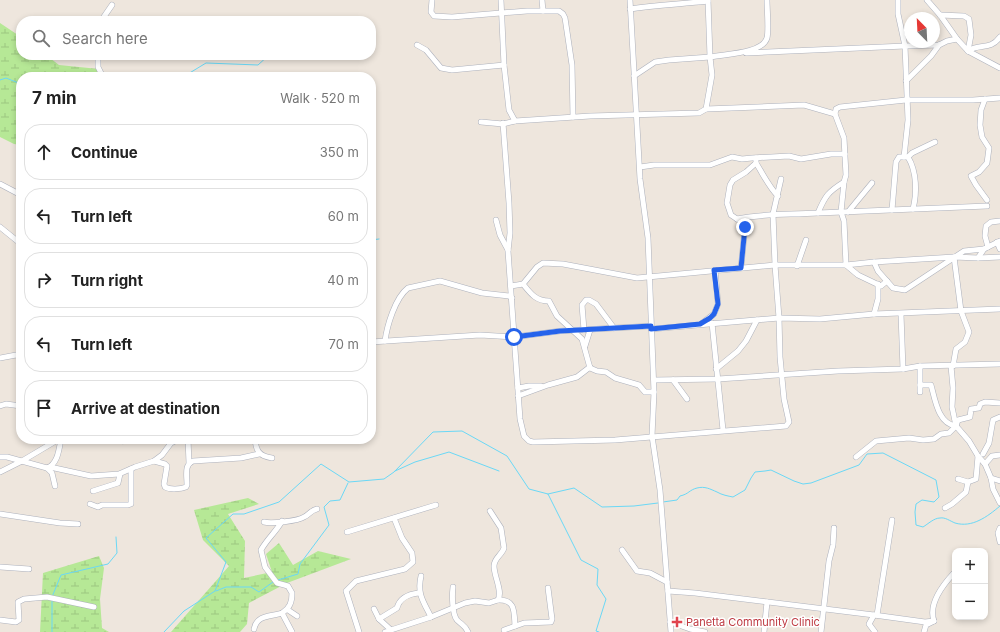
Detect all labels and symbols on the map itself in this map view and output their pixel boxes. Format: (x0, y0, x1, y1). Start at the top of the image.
north arrow (904, 12, 940, 48)
route end (736, 218, 754, 236)
route start (505, 328, 523, 346)
place label: Panetta Community Clinic (686, 615, 820, 629)
marker: Panetta Community Clinic (671, 616, 683, 628)

